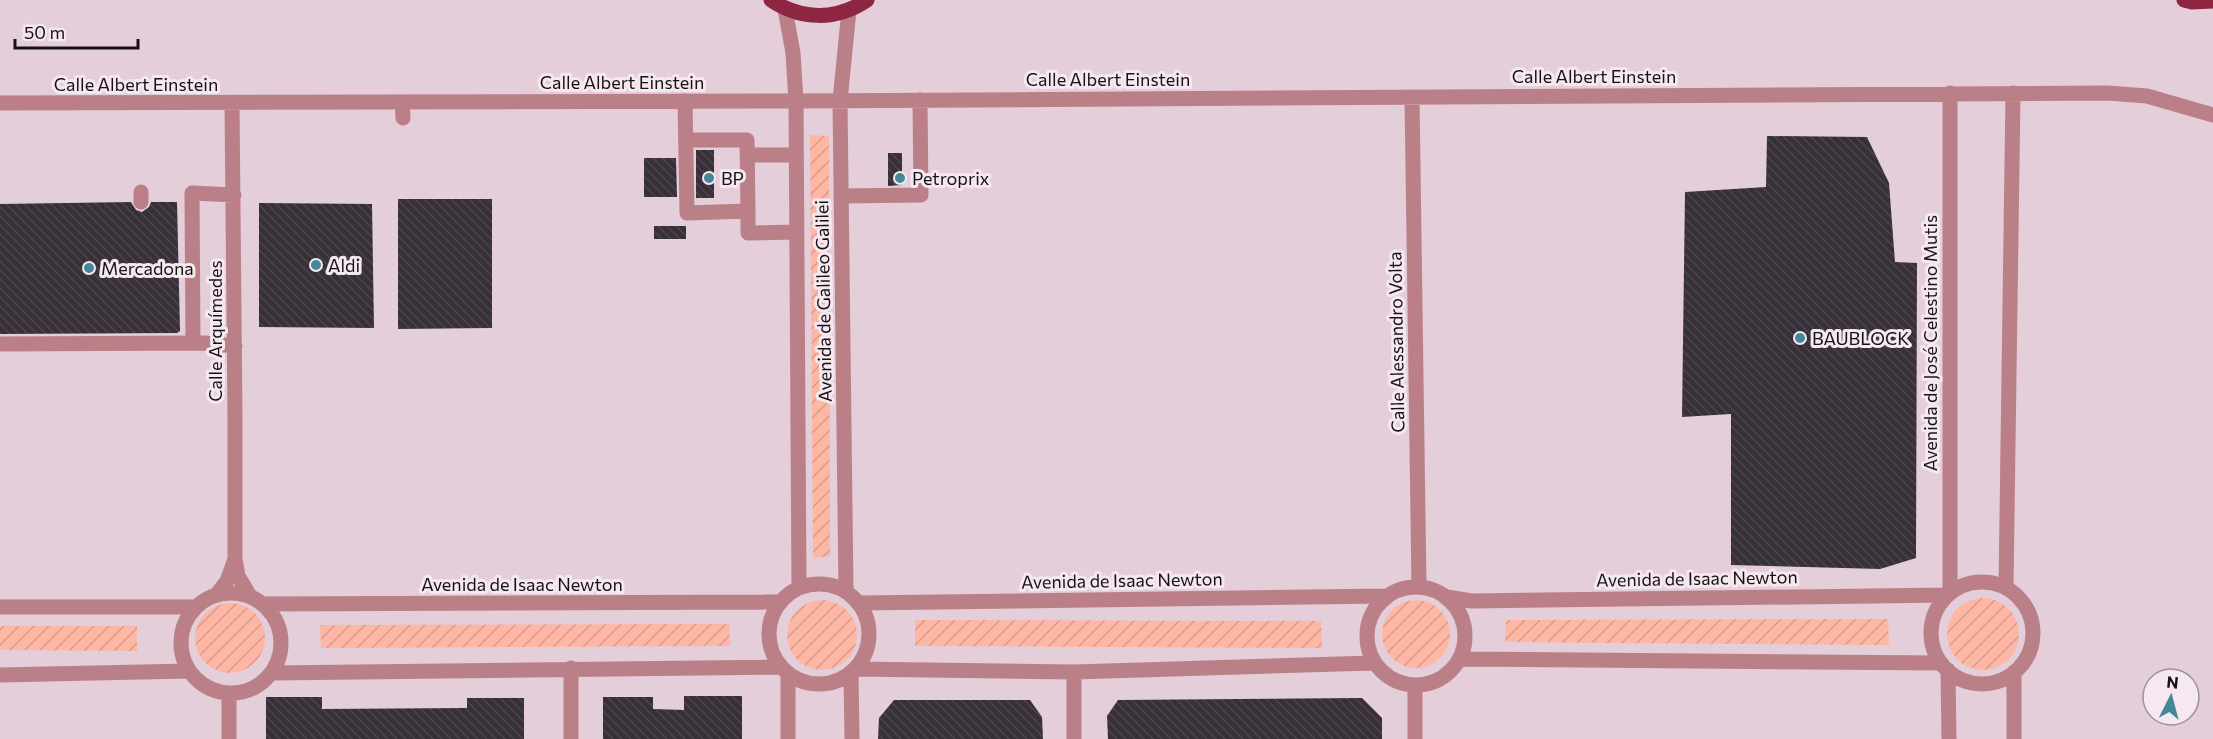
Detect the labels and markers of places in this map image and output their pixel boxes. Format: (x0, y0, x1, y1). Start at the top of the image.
place label: BP (721, 167, 744, 189)
place label: Petroprix (912, 167, 990, 189)
marker: BP (702, 171, 716, 185)
marker: Petroprix (893, 171, 907, 185)
place label: Aldi (328, 254, 360, 276)
place label: Mercadona (101, 257, 194, 279)
marker: Aldi (309, 258, 323, 272)
marker: Mercadona (82, 261, 96, 275)
place label: BAUBLOCK (1812, 327, 1909, 349)
marker: BAUBLOCK (1793, 331, 1807, 345)

